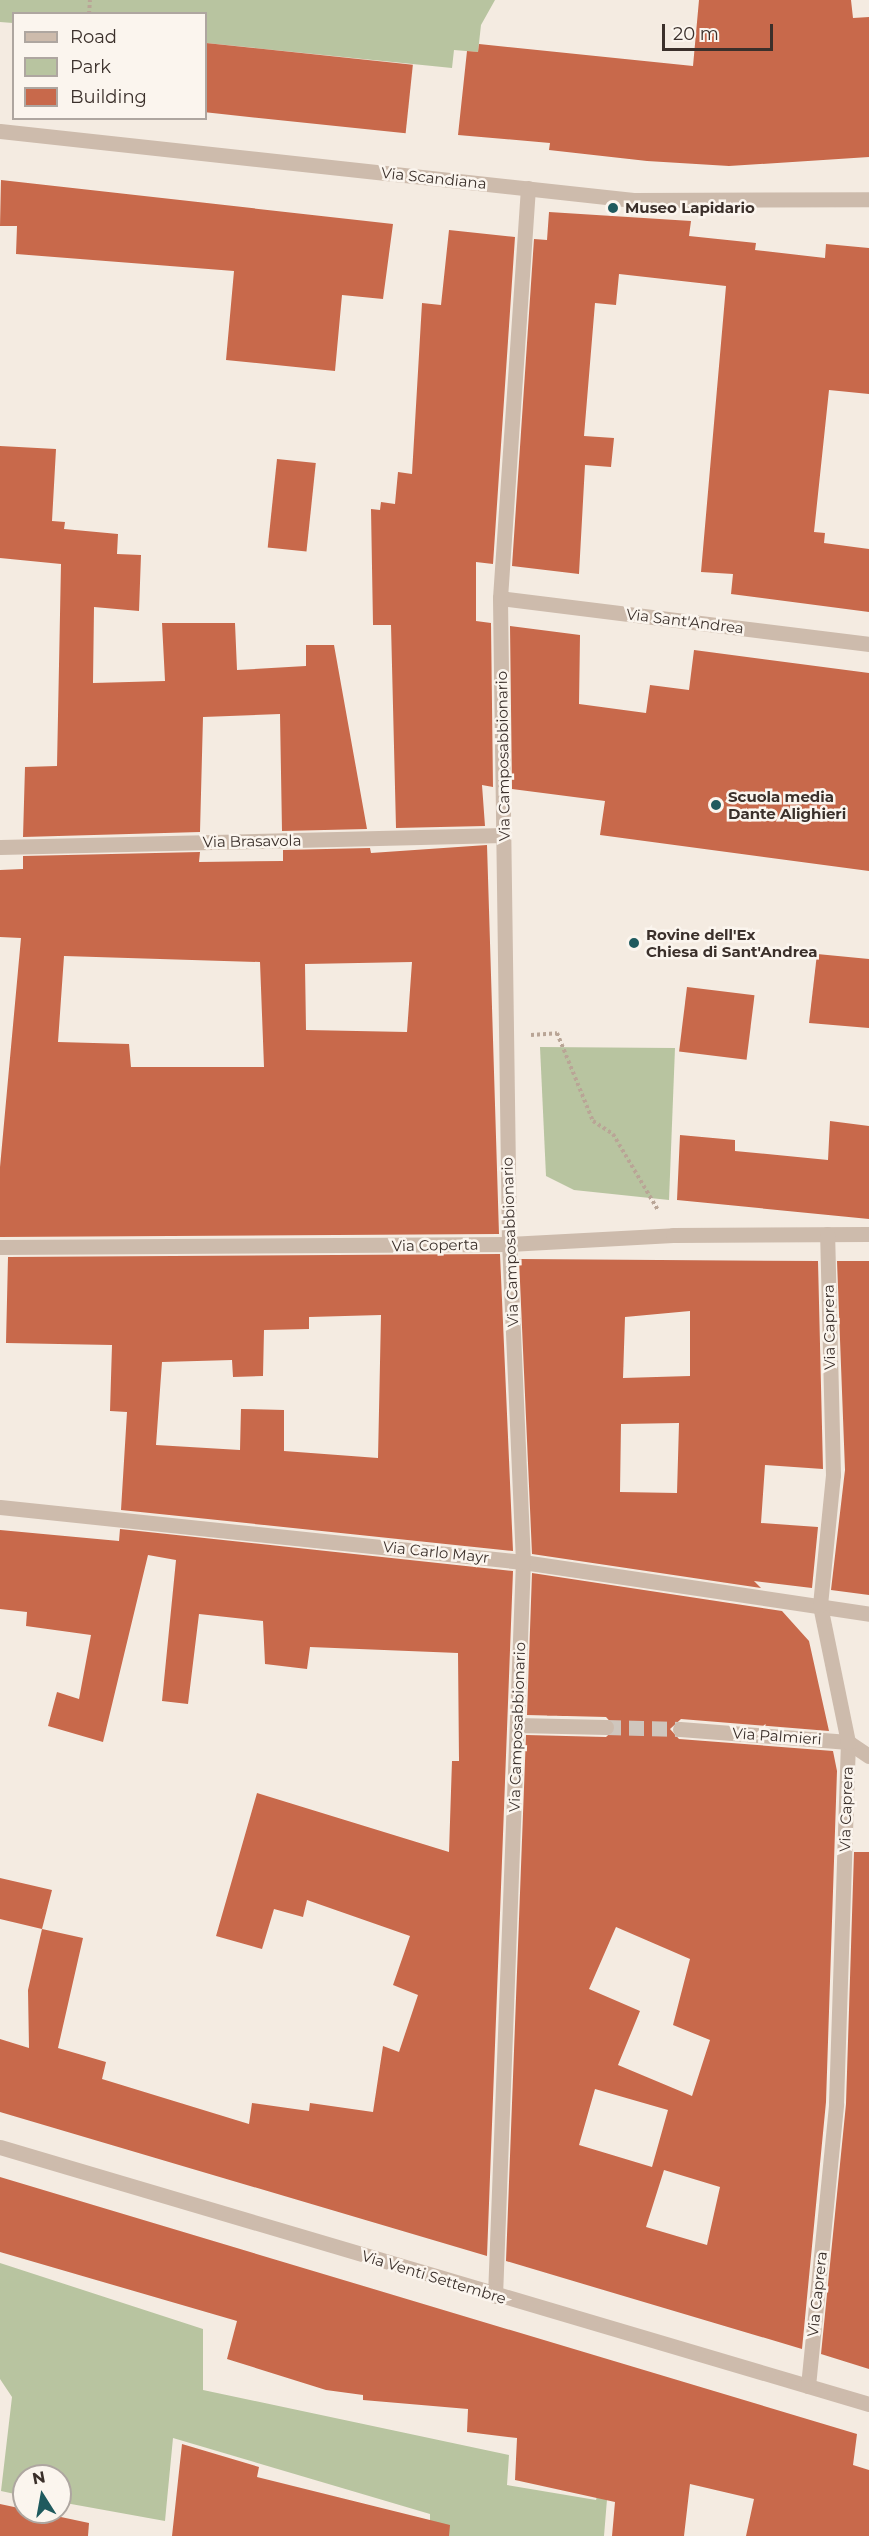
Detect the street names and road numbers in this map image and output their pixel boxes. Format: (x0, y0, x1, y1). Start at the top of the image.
street label: Via Scandiana (380, 164, 488, 192)
street label: Via Sant'Andrea (625, 605, 745, 637)
street label: Via Camposabbionario (493, 671, 513, 841)
street label: Via Brasavola (202, 831, 302, 851)
street label: Via Camposabbionario (498, 1157, 522, 1327)
street label: Via Coperta (391, 1235, 479, 1255)
street label: Via Caprera (819, 1284, 839, 1370)
street label: Via Carlo Mayr (382, 1537, 490, 1567)
street label: Via Camposabbionario (505, 1642, 529, 1812)
street label: Via Palmieri (732, 1724, 822, 1748)
street label: Via Caprera (836, 1766, 856, 1852)
street label: Via Venti Settembre (360, 2246, 508, 2308)
street label: Via Caprera (804, 2250, 830, 2338)

